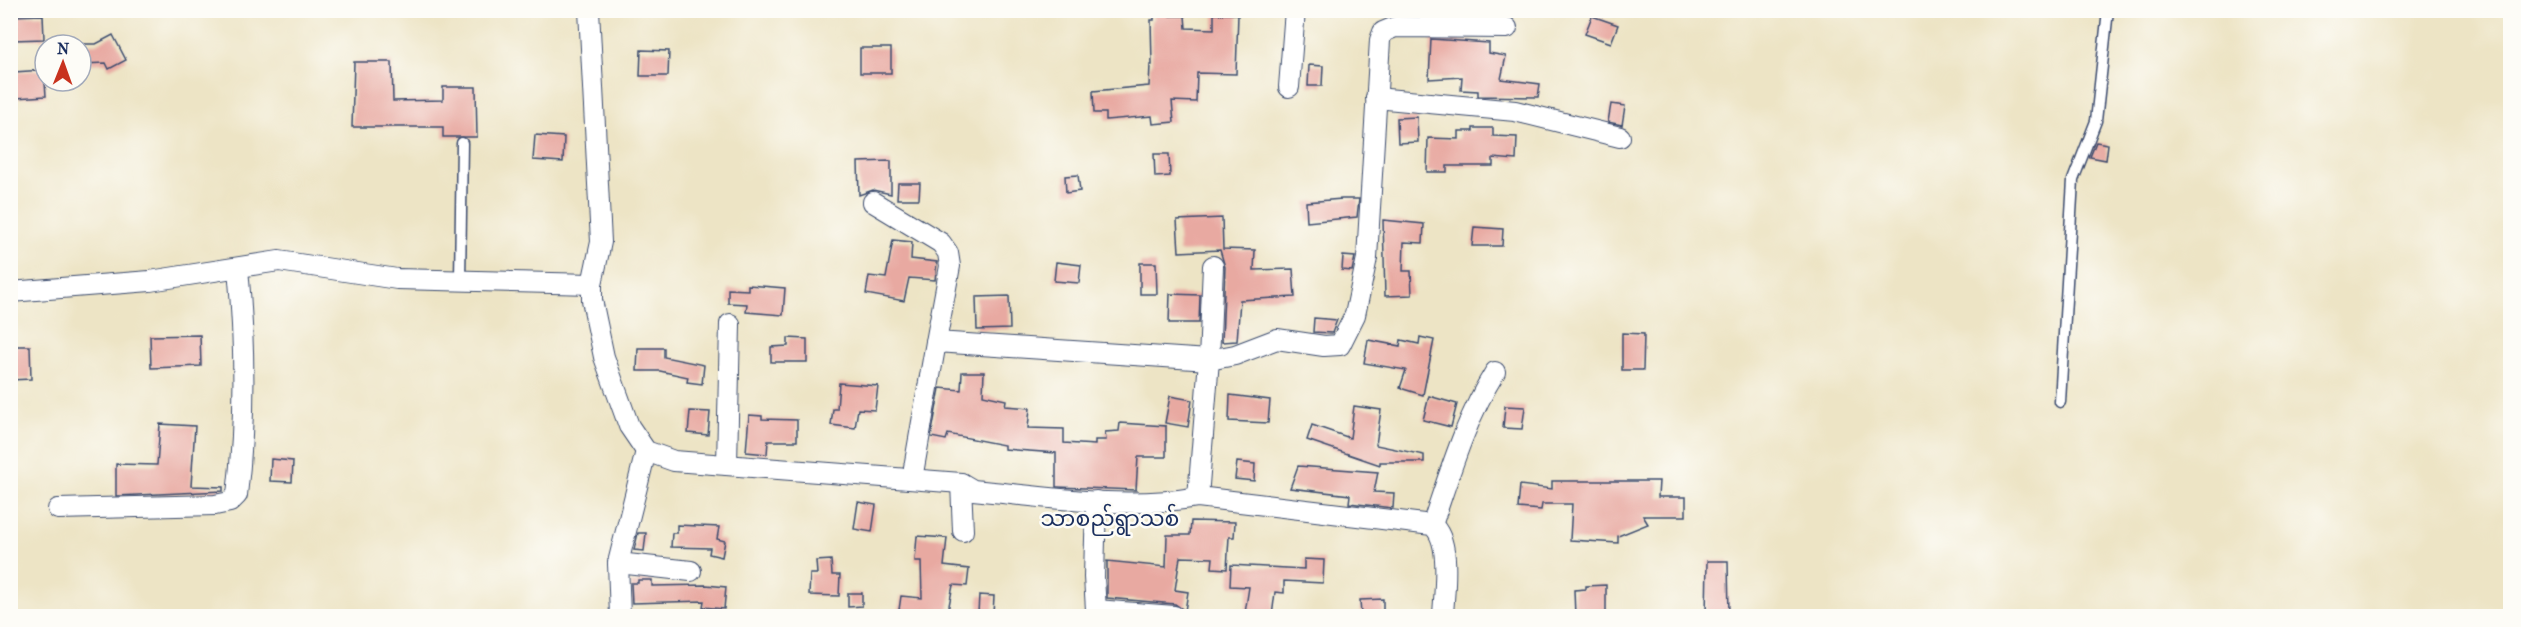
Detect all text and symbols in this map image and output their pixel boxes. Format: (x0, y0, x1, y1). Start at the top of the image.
north arrow (33, 33, 93, 93)
text: N (57, 39, 70, 58)
district label: သာစည်ရွာသစ် (1041, 503, 1179, 536)

